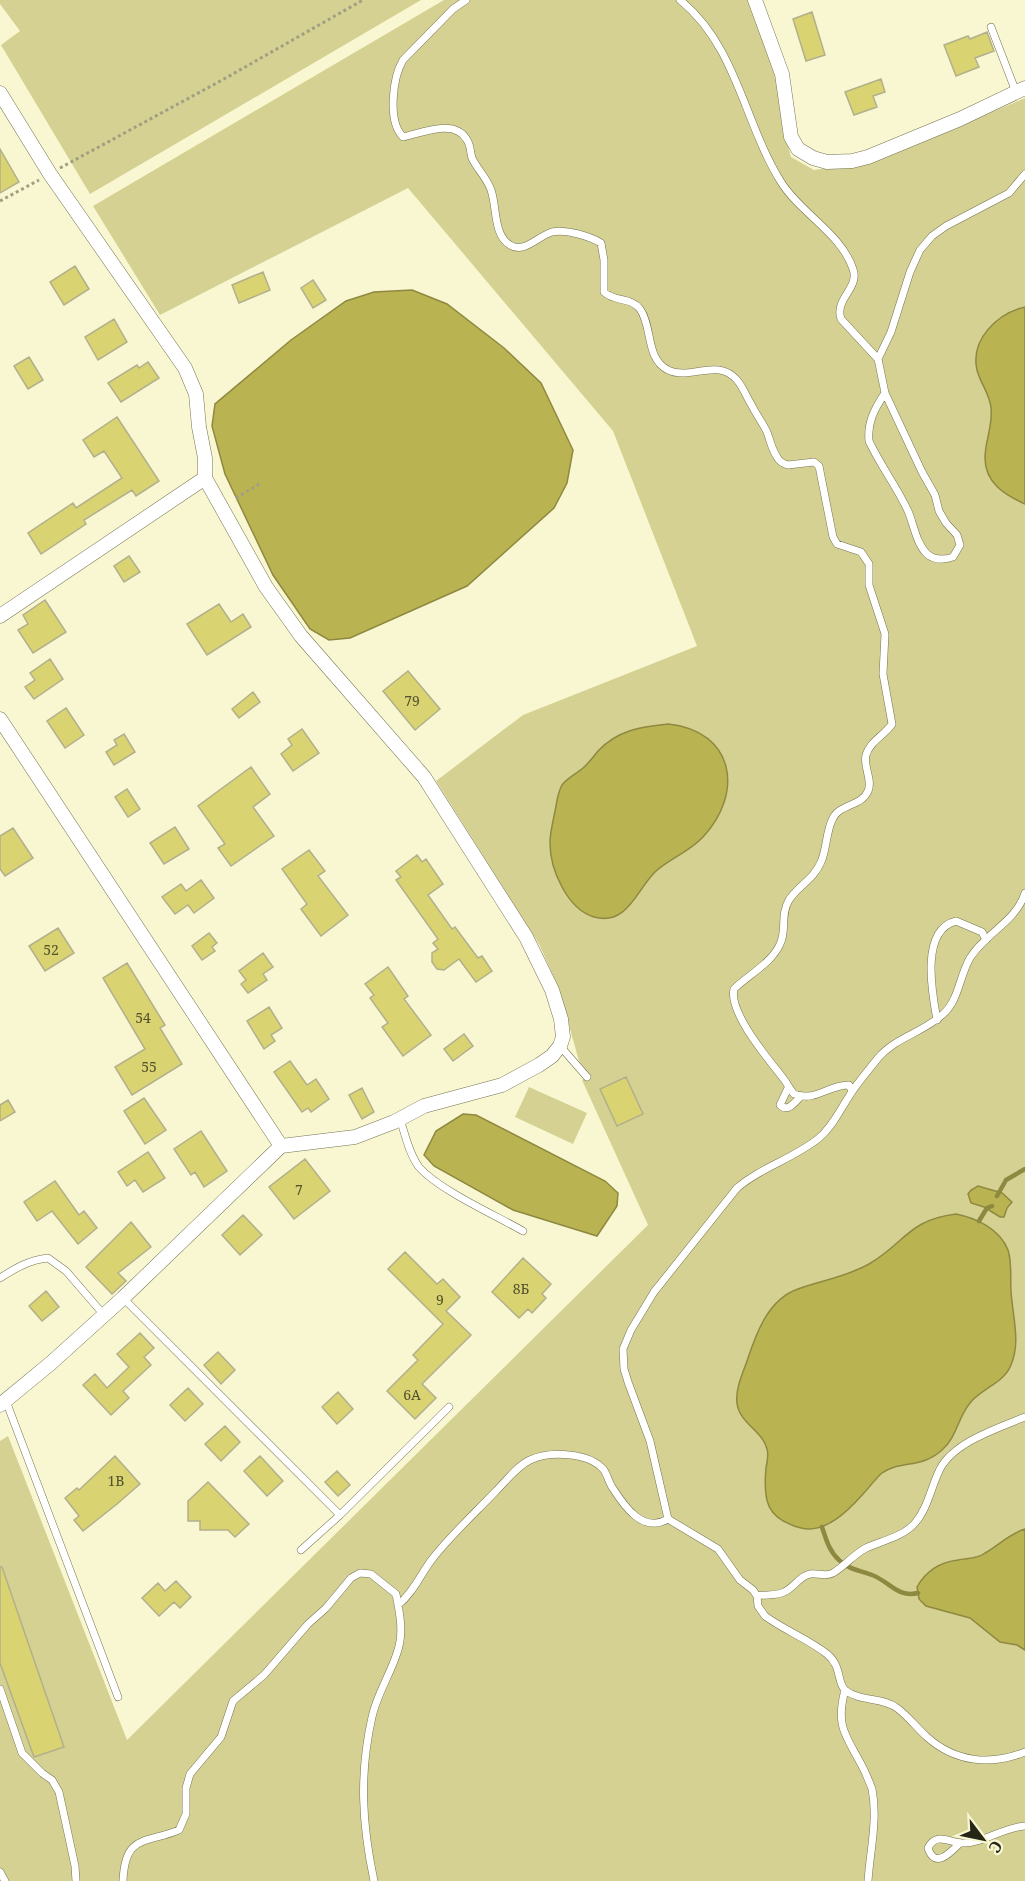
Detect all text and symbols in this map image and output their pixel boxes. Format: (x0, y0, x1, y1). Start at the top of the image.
house number: 79 (404, 691, 420, 710)
house number: 52 (43, 940, 59, 959)
house number: 54 (135, 1008, 151, 1027)
house number: 55 (141, 1057, 157, 1076)
house number: 7 (295, 1180, 303, 1199)
house number: 8Б (513, 1279, 529, 1298)
house number: 9 (436, 1290, 444, 1309)
house number: 6А (403, 1385, 421, 1404)
house number: 1В (108, 1471, 125, 1490)
north arrow (953, 1809, 1013, 1869)
text: С (984, 1837, 1008, 1857)

